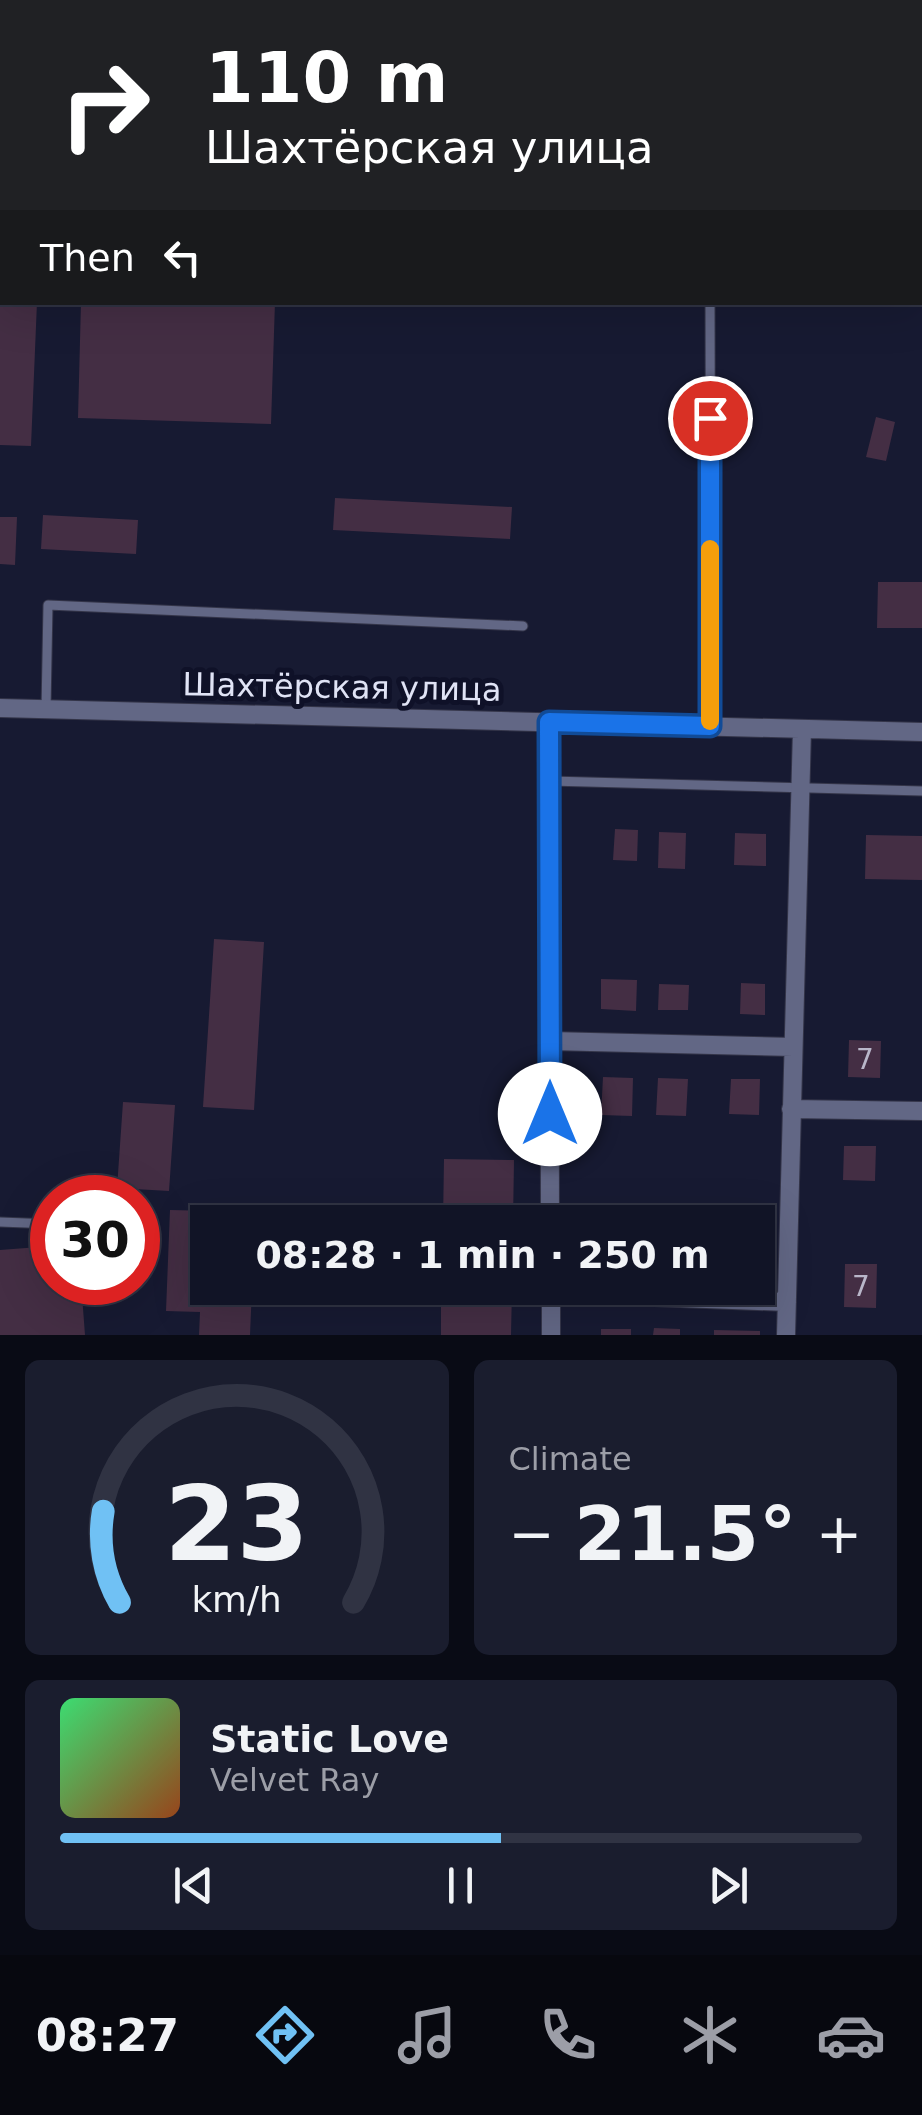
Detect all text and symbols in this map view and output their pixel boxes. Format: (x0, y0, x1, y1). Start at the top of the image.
text: 110 m (205, 37, 448, 119)
icon: right (40, 40, 170, 170)
text: Шахтёрская улица (205, 121, 654, 174)
icon: left (155, 230, 210, 285)
text: Then (40, 236, 135, 280)
pin (668, 376, 753, 461)
icon: arrive (683, 391, 738, 446)
street label: Шахтёрская улица (182, 665, 502, 709)
house number: 7 (856, 1043, 874, 1076)
position arrow (498, 1062, 602, 1166)
speed limit sign: 30 (30, 1175, 160, 1305)
text: 08:28 · 1 min · 250 m (255, 1233, 710, 1277)
house number: 7 (852, 1270, 870, 1303)
text: Climate (509, 1440, 632, 1478)
text: 23 (164, 1463, 309, 1585)
text: 21.5° (574, 1490, 797, 1578)
text: − (509, 1502, 555, 1566)
text: + (816, 1502, 862, 1566)
text: km/h (192, 1579, 282, 1620)
text: Static Love (210, 1717, 449, 1761)
text: Velvet Ray (210, 1761, 379, 1799)
icon: previous (166, 1858, 221, 1913)
icon: pause (433, 1858, 488, 1913)
icon: next (701, 1858, 756, 1913)
icon: directions (250, 2000, 320, 2070)
icon: music (392, 2000, 462, 2070)
icon: phone (533, 2000, 603, 2070)
icon: climate (675, 2000, 745, 2070)
icon: car (816, 2000, 886, 2070)
text: 08:27 (36, 2009, 179, 2062)

